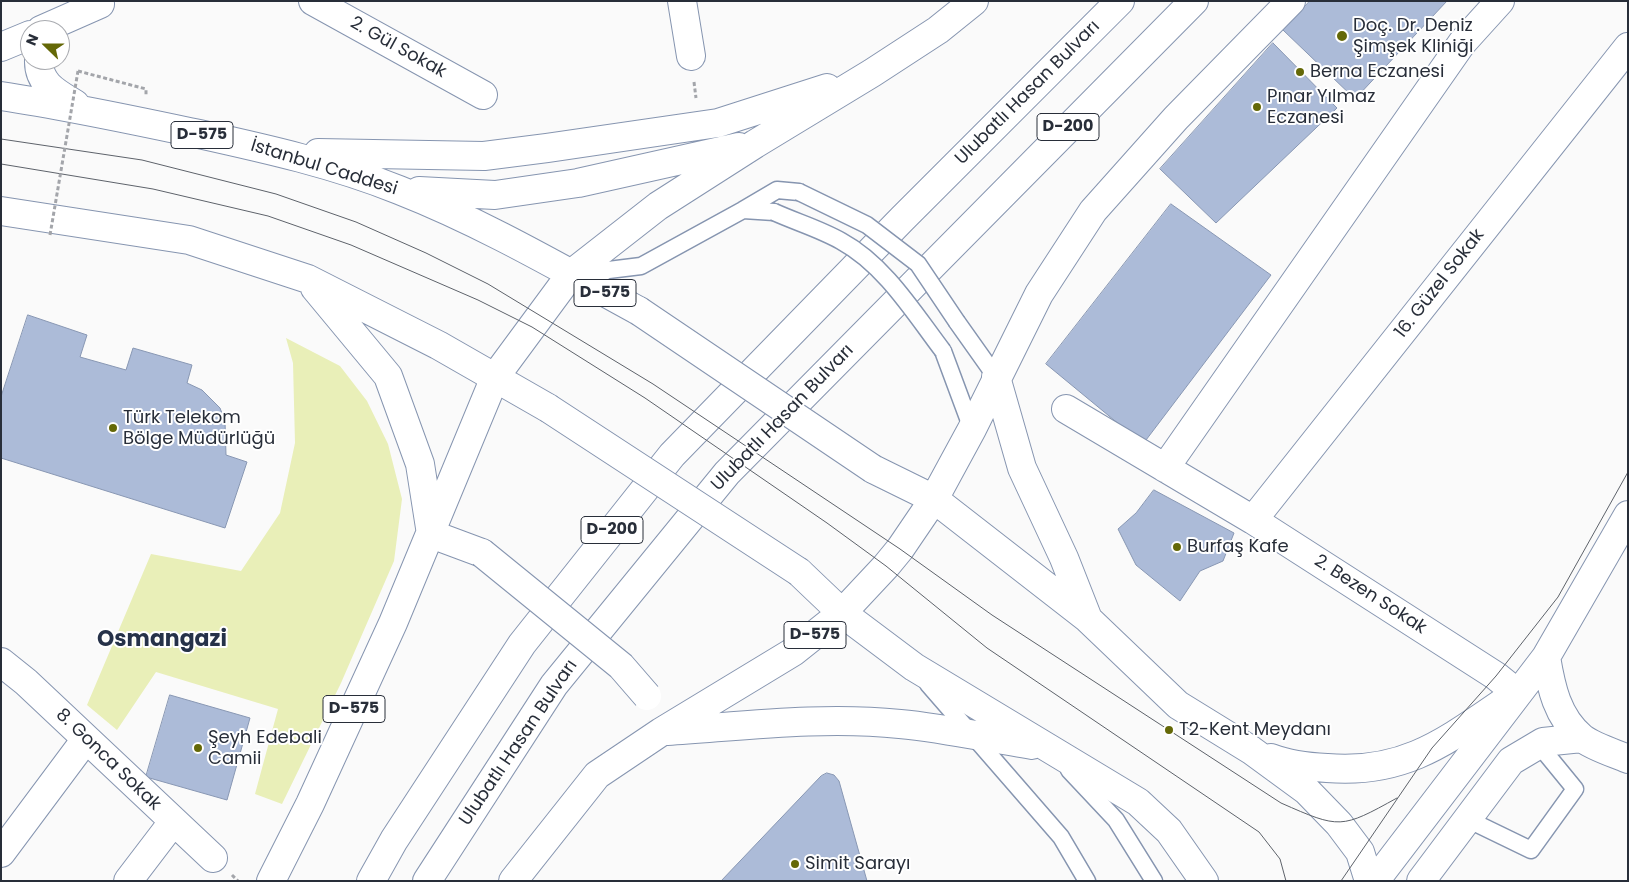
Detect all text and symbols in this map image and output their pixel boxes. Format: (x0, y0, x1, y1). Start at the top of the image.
street label: 2. Gül Sokak (346, 13, 450, 83)
place label: Doç. Dr. Deniz Şimşek Kliniği (1353, 15, 1473, 58)
street label: Ulubatlı Hasan Bulvarı (951, 16, 1105, 170)
north arrow (20, 20, 70, 70)
marker: Doç. Dr. Deniz Şimşek Kliniği (1335, 29, 1349, 43)
text: N (21, 31, 43, 48)
place label: Berna Eczanesi (1310, 61, 1444, 83)
marker: Berna Eczanesi (1294, 66, 1306, 78)
place label: Pınar Yılmaz Eczanesi (1267, 86, 1375, 128)
marker: Pınar Yılmaz Eczanesi (1251, 101, 1263, 113)
road number: D-200 (1037, 114, 1099, 140)
road number: D-575 (171, 122, 233, 148)
street label: İstanbul Caddesi (248, 135, 400, 201)
street label: 16. Güzel Sokak (1391, 225, 1489, 343)
road number: D-575 (574, 280, 636, 306)
street label: Ulubatlı Hasan Bulvarı (707, 340, 859, 496)
place label: Türk Telekom Bölge Müdürlüğü (123, 407, 275, 449)
marker: Türk Telekom Bölge Müdürlüğü (107, 422, 119, 434)
road number: D-200 (581, 516, 643, 544)
place label: Burfaş Kafe (1187, 536, 1289, 558)
marker: Burfaş Kafe (1171, 541, 1183, 553)
street label: 2. Bezen Sokak (1310, 551, 1430, 639)
road number: D-575 (784, 622, 846, 648)
district label: Osmangazi (97, 627, 227, 653)
street label: Ulubatlı Hasan Bulvarı (455, 656, 583, 830)
road number: D-575 (323, 696, 385, 722)
street label: 8. Gonca Sokak (51, 704, 165, 816)
place label: T2-Kent Meydanı (1179, 719, 1331, 741)
marker: T2-Kent Meydanı (1163, 724, 1175, 736)
place label: Şeyh Edebali Camii (208, 727, 322, 770)
marker: Şeyh Edebali Camii (192, 742, 204, 754)
place label: Simit Sarayı (805, 853, 910, 875)
marker: Simit Sarayı (789, 858, 801, 870)

